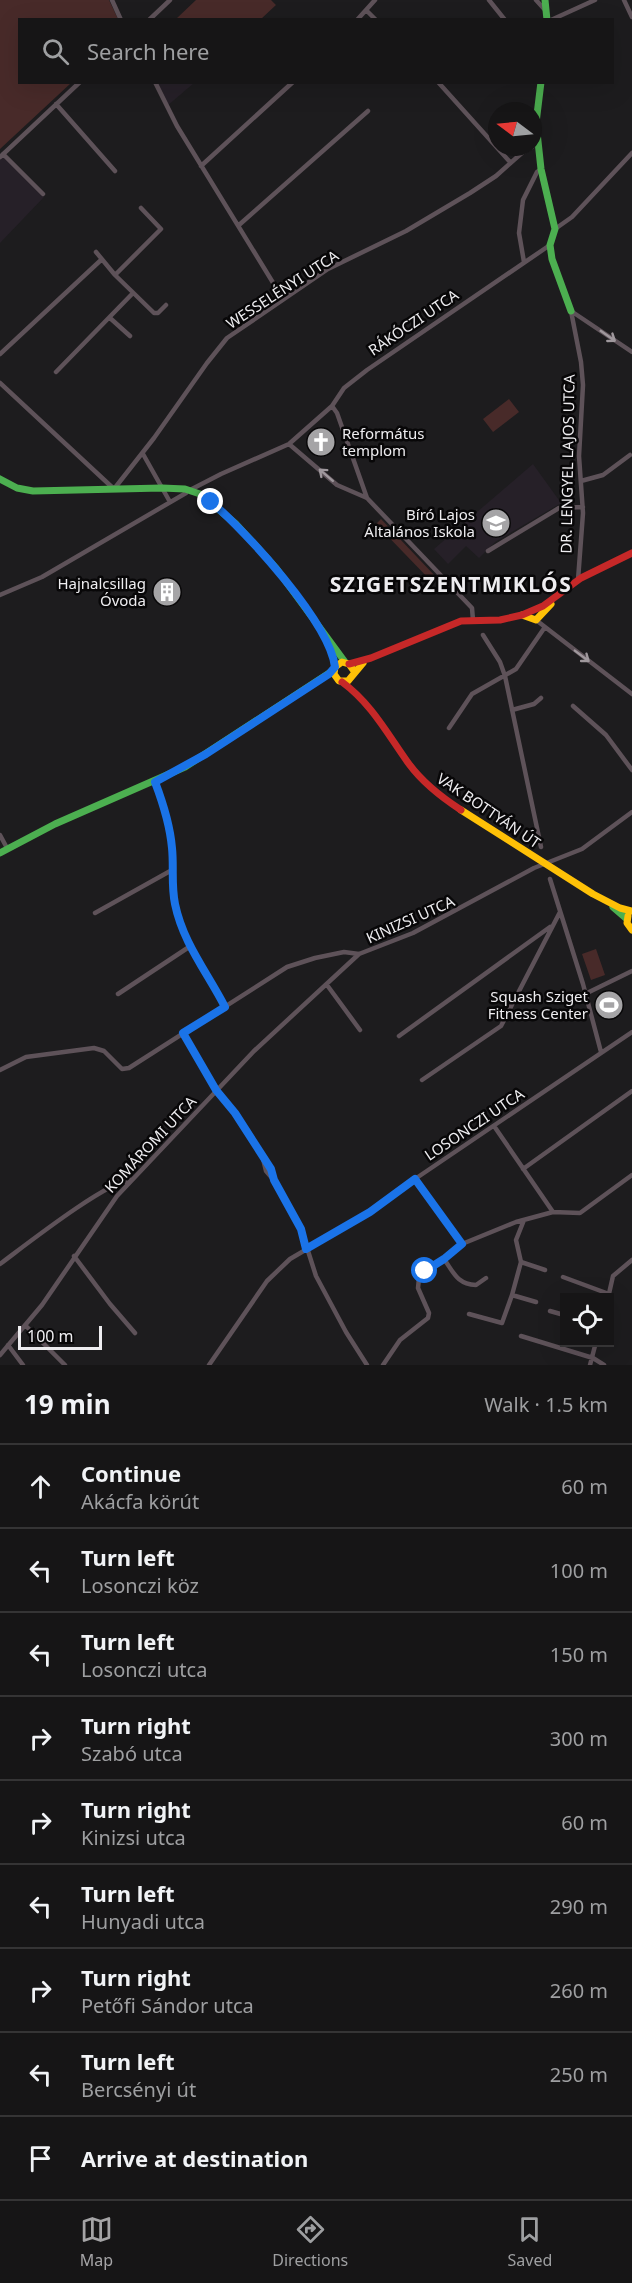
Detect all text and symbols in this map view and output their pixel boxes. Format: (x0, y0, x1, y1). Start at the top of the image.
search box (18, 18, 614, 84)
icon: search (39, 35, 72, 68)
text: Search here (87, 36, 209, 66)
north arrow (488, 102, 542, 156)
street label: WESSELÉNYI UTCA (222, 245, 342, 333)
street label: RÁKÓCZI UTCA (364, 284, 462, 360)
one-way arrow (599, 330, 615, 342)
street label: DR. LENGYEL LAJOS UTCA (555, 374, 579, 554)
place label: Református templom (342, 423, 425, 460)
church icon: Református templom (305, 426, 337, 458)
one-way arrow (319, 468, 334, 482)
route end (197, 488, 223, 514)
place label: Bíró Lajos Általános Iskola (364, 504, 475, 541)
school or university icon: Bíró Lajos Általános Iskola (480, 507, 512, 539)
district label: SZIGETSZENTMIKLÓS (330, 570, 572, 598)
place label: Hajnalcsillag Óvoda (57, 573, 146, 610)
building icon: Hajnalcsillag Óvoda (151, 576, 183, 608)
one-way arrow (573, 649, 589, 662)
street label: VAK BOTTYÁN ÚT (433, 768, 545, 852)
street label: KINIZSI UTCA (363, 890, 458, 947)
place label: Squash Sziget Fitness Center (488, 986, 589, 1023)
sports icon: Squash Sziget Fitness Center (593, 989, 625, 1021)
street label: LOSONCZI UTCA (420, 1083, 528, 1165)
street label: KOMÁROMI UTCA (100, 1091, 200, 1197)
route start (411, 1257, 437, 1283)
map controls (560, 1293, 614, 1347)
button: locate (560, 1293, 614, 1347)
scale bar (18, 1323, 102, 1350)
text: 100 m (27, 1325, 74, 1347)
text: 19 min (24, 1386, 111, 1422)
text: Walk · 1.5 km (484, 1391, 608, 1418)
text: Continue (81, 1458, 181, 1488)
icon: ahead (24, 1470, 57, 1503)
text: 60 m (561, 1473, 608, 1500)
text: Akácfa körút (81, 1488, 199, 1515)
text: Turn left (81, 1542, 175, 1572)
icon: left (24, 1554, 57, 1587)
text: 100 m (550, 1557, 608, 1584)
text: Losonczi köz (81, 1572, 199, 1599)
text: Turn left (81, 1626, 175, 1656)
icon: left (24, 1638, 57, 1671)
text: 150 m (550, 1641, 608, 1668)
text: Losonczi utca (81, 1656, 207, 1683)
text: Turn right (81, 1710, 191, 1740)
icon: right (24, 1722, 57, 1755)
text: 300 m (550, 1725, 608, 1752)
text: Szabó utca (81, 1740, 183, 1767)
text: Turn right (81, 1794, 191, 1824)
icon: right (24, 1806, 57, 1839)
text: 60 m (561, 1809, 608, 1836)
text: Kinizsi utca (81, 1824, 186, 1851)
text: Turn left (81, 1878, 175, 1908)
icon: left (24, 1890, 57, 1923)
text: 290 m (550, 1893, 608, 1920)
text: Hunyadi utca (81, 1908, 205, 1935)
text: Turn right (81, 1962, 191, 1992)
icon: right (24, 1974, 57, 2007)
text: 260 m (550, 1977, 608, 2004)
text: Petőfi Sándor utca (81, 1992, 254, 2019)
text: Turn left (81, 2046, 175, 2076)
icon: left (24, 2058, 57, 2091)
text: 250 m (550, 2061, 608, 2088)
text: Bercsényi út (81, 2076, 196, 2103)
icon: arrive (24, 2142, 57, 2175)
text: Arrive at destination (81, 2143, 308, 2173)
tab: Map (80, 2213, 113, 2271)
tab: Directions (272, 2213, 348, 2271)
tab: Saved (508, 2213, 552, 2271)

